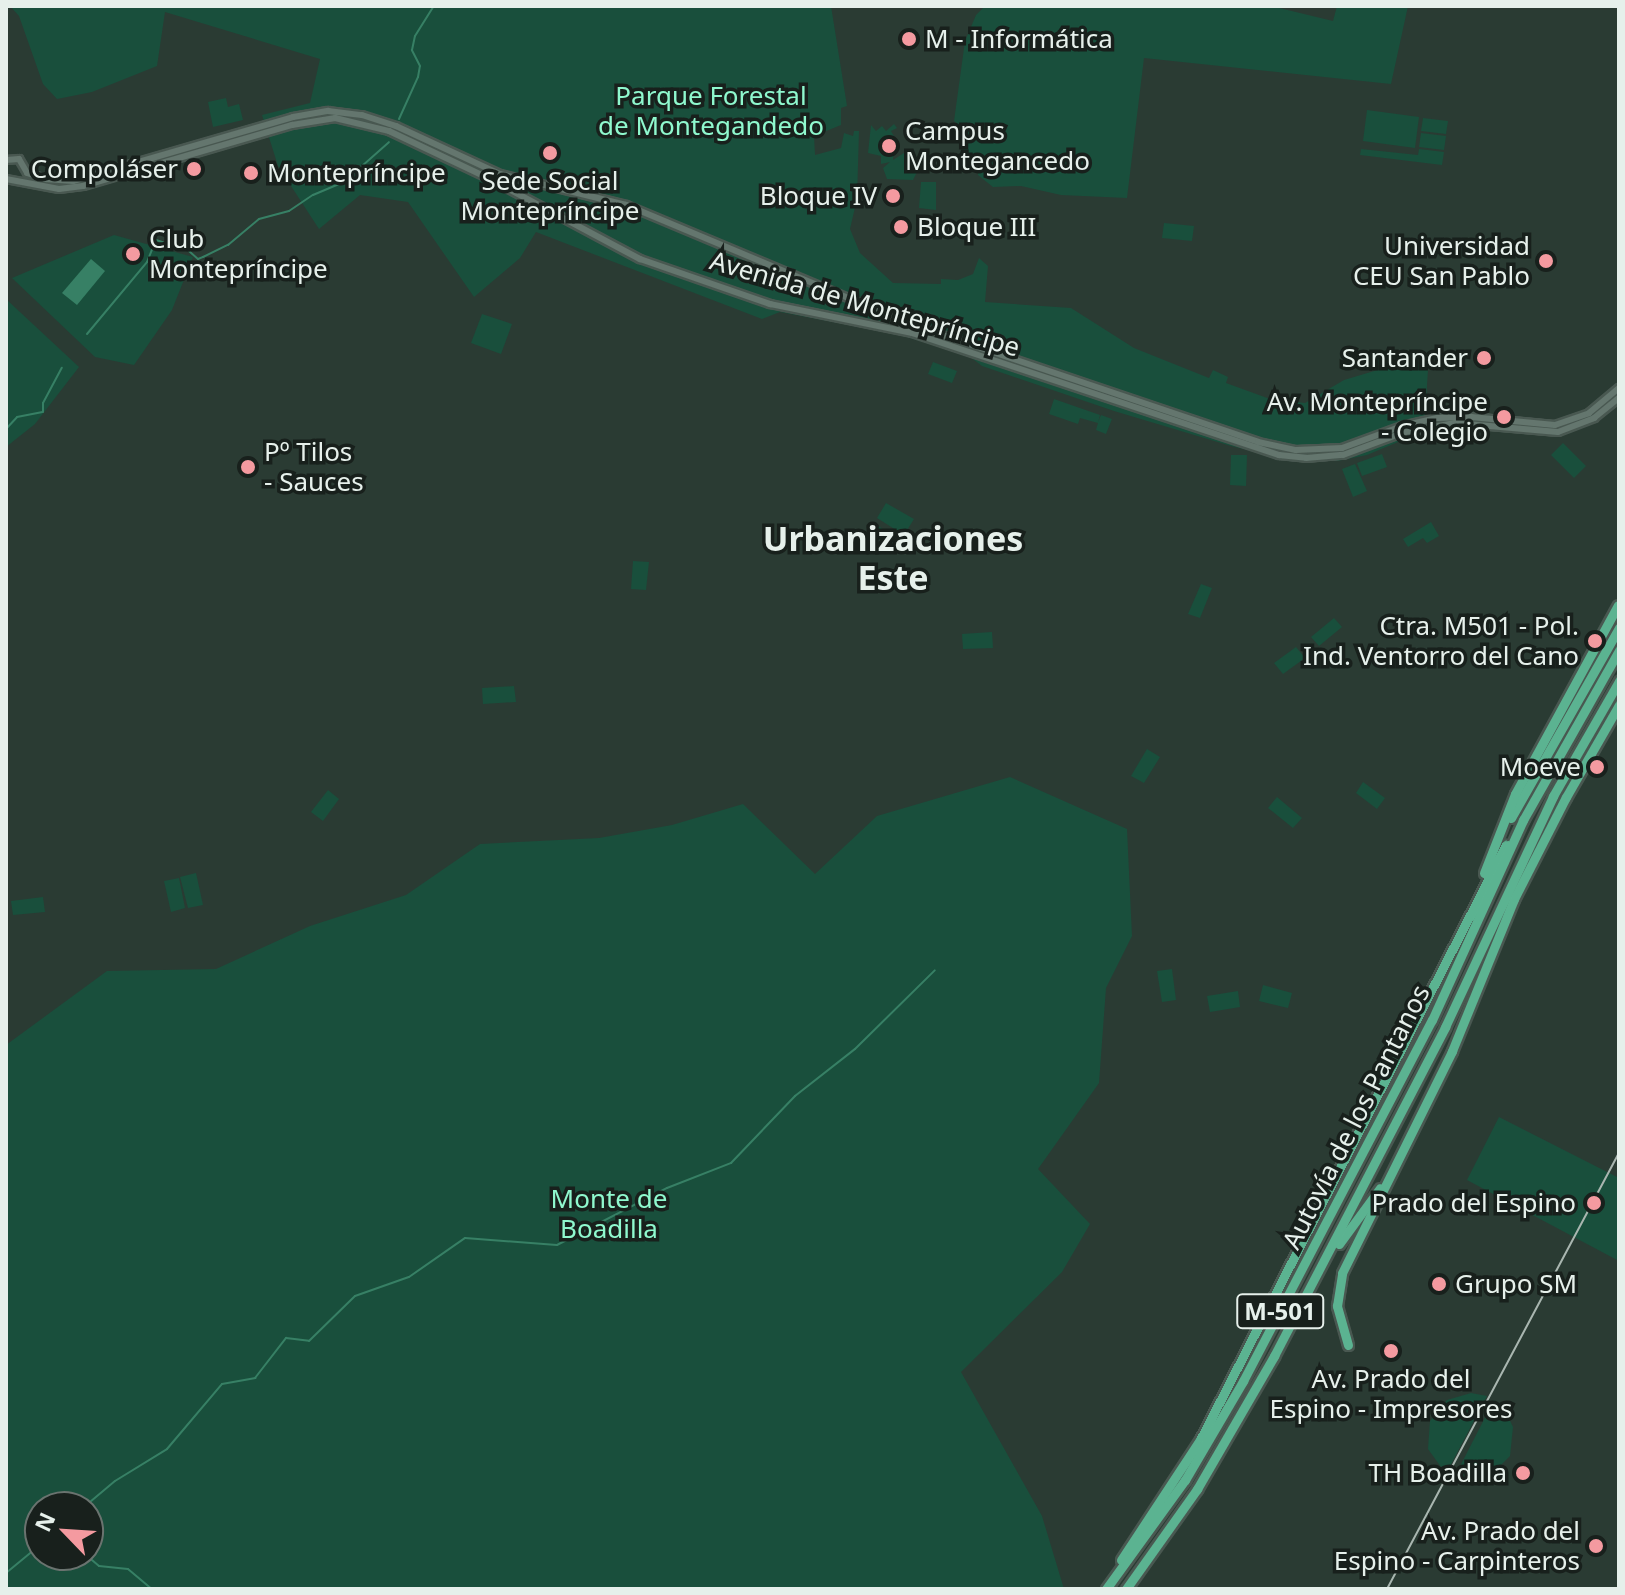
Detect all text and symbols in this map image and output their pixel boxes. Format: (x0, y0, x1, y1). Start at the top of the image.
place label: M - Informática (925, 23, 1113, 55)
marker: M - Informática (900, 30, 918, 48)
park label: Parque Forestal de Montegandedo (598, 80, 824, 142)
place label: Campus Montegancedo (905, 115, 1090, 176)
marker: Campus Montegancedo (880, 137, 898, 155)
marker: Sede Social Montepríncipe (541, 144, 559, 162)
place label: Compoláser (31, 153, 178, 185)
place label: Montepríncipe (267, 157, 446, 189)
marker: Compoláser (185, 160, 203, 178)
marker: Montepríncipe (242, 164, 260, 182)
place label: Sede Social Montepríncipe (461, 165, 639, 226)
place label: Bloque IV (760, 180, 877, 212)
marker: Bloque IV (884, 187, 902, 205)
place label: Bloque III (917, 211, 1036, 243)
marker: Bloque III (892, 218, 910, 236)
place label: Club Montepríncipe (149, 223, 328, 284)
place label: Universidad CEU San Pablo (1353, 230, 1530, 292)
marker: Club Montepríncipe (124, 245, 142, 263)
street label: Avenida de Montepríncipe (707, 245, 1023, 363)
marker: Universidad CEU San Pablo (1537, 252, 1555, 270)
place label: Santander (1342, 342, 1468, 374)
marker: Santander (1475, 349, 1493, 367)
place label: Av. Montepríncipe - Colegio (1267, 386, 1488, 448)
marker: Av. Montepríncipe - Colegio (1495, 408, 1513, 426)
place label: Pº Tilos - Sauces (264, 436, 364, 498)
marker: Pº Tilos - Sauces (239, 458, 257, 476)
district label: Urbanizaciones Este (763, 518, 1023, 598)
place label: Ctra. M501 - Pol. Ind. Ventorro del Cano (1303, 610, 1579, 672)
marker: Ctra. M501 - Pol. Ind. Ventorro del Cano (1586, 632, 1604, 650)
place label: Moeve (1500, 751, 1581, 783)
marker: Moeve (1588, 758, 1606, 776)
street label: Autovía de los Pantanos (1276, 980, 1436, 1254)
park label: Monte de Boadilla (551, 1183, 667, 1244)
place label: Prado del Espino (1371, 1187, 1576, 1219)
marker: Prado del Espino (1583, 1192, 1605, 1214)
place label: Grupo SM (1455, 1268, 1577, 1300)
marker: Grupo SM (1430, 1275, 1448, 1293)
road number: M-501 (1236, 1291, 1324, 1331)
marker: Av. Prado del Espino - Impresores (1382, 1342, 1400, 1360)
place label: Av. Prado del Espino - Impresores (1270, 1363, 1512, 1424)
place label: TH Boadilla (1369, 1457, 1507, 1489)
marker: TH Boadilla (1514, 1464, 1532, 1482)
north arrow (24, 1491, 104, 1571)
text: N (27, 1507, 61, 1536)
place label: Av. Prado del Espino - Carpinteros (1334, 1515, 1580, 1576)
marker: Av. Prado del Espino - Carpinteros (1587, 1537, 1605, 1555)

